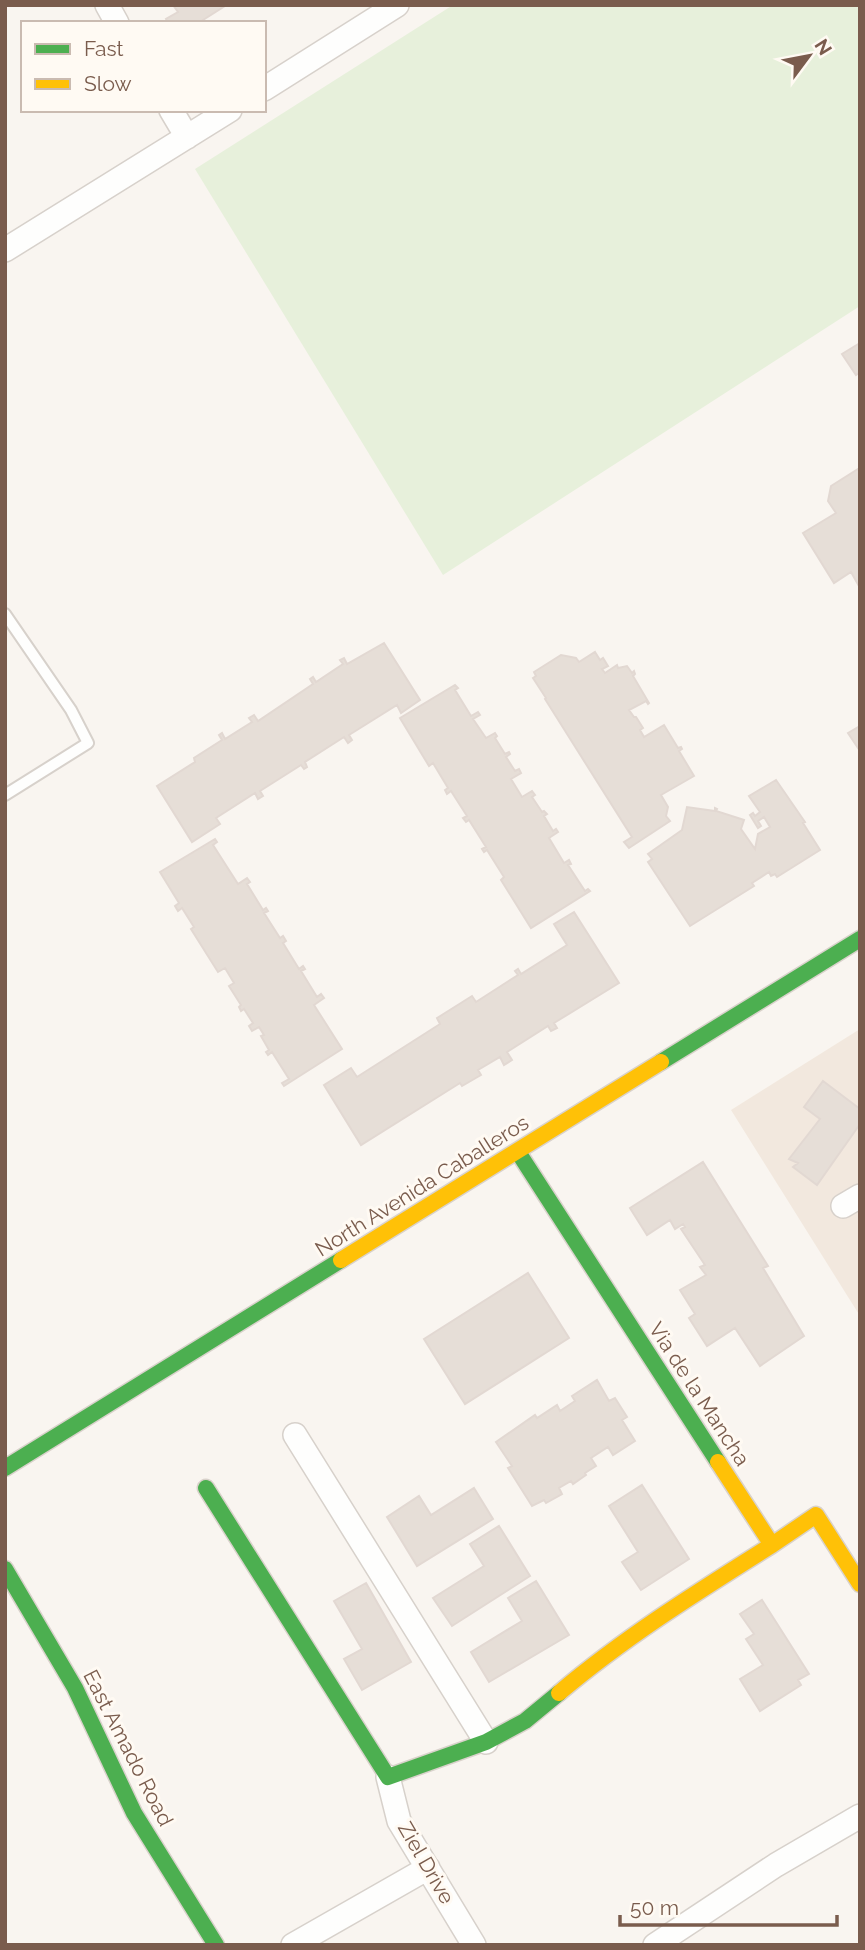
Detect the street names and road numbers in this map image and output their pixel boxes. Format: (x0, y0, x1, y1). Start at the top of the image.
street label: North Avenida Caballeros (310, 1110, 533, 1262)
street label: Via de la Mancha (644, 1317, 755, 1470)
street label: East Amado Road (78, 1665, 179, 1830)
street label: Ziel Drive (393, 1817, 460, 1908)

